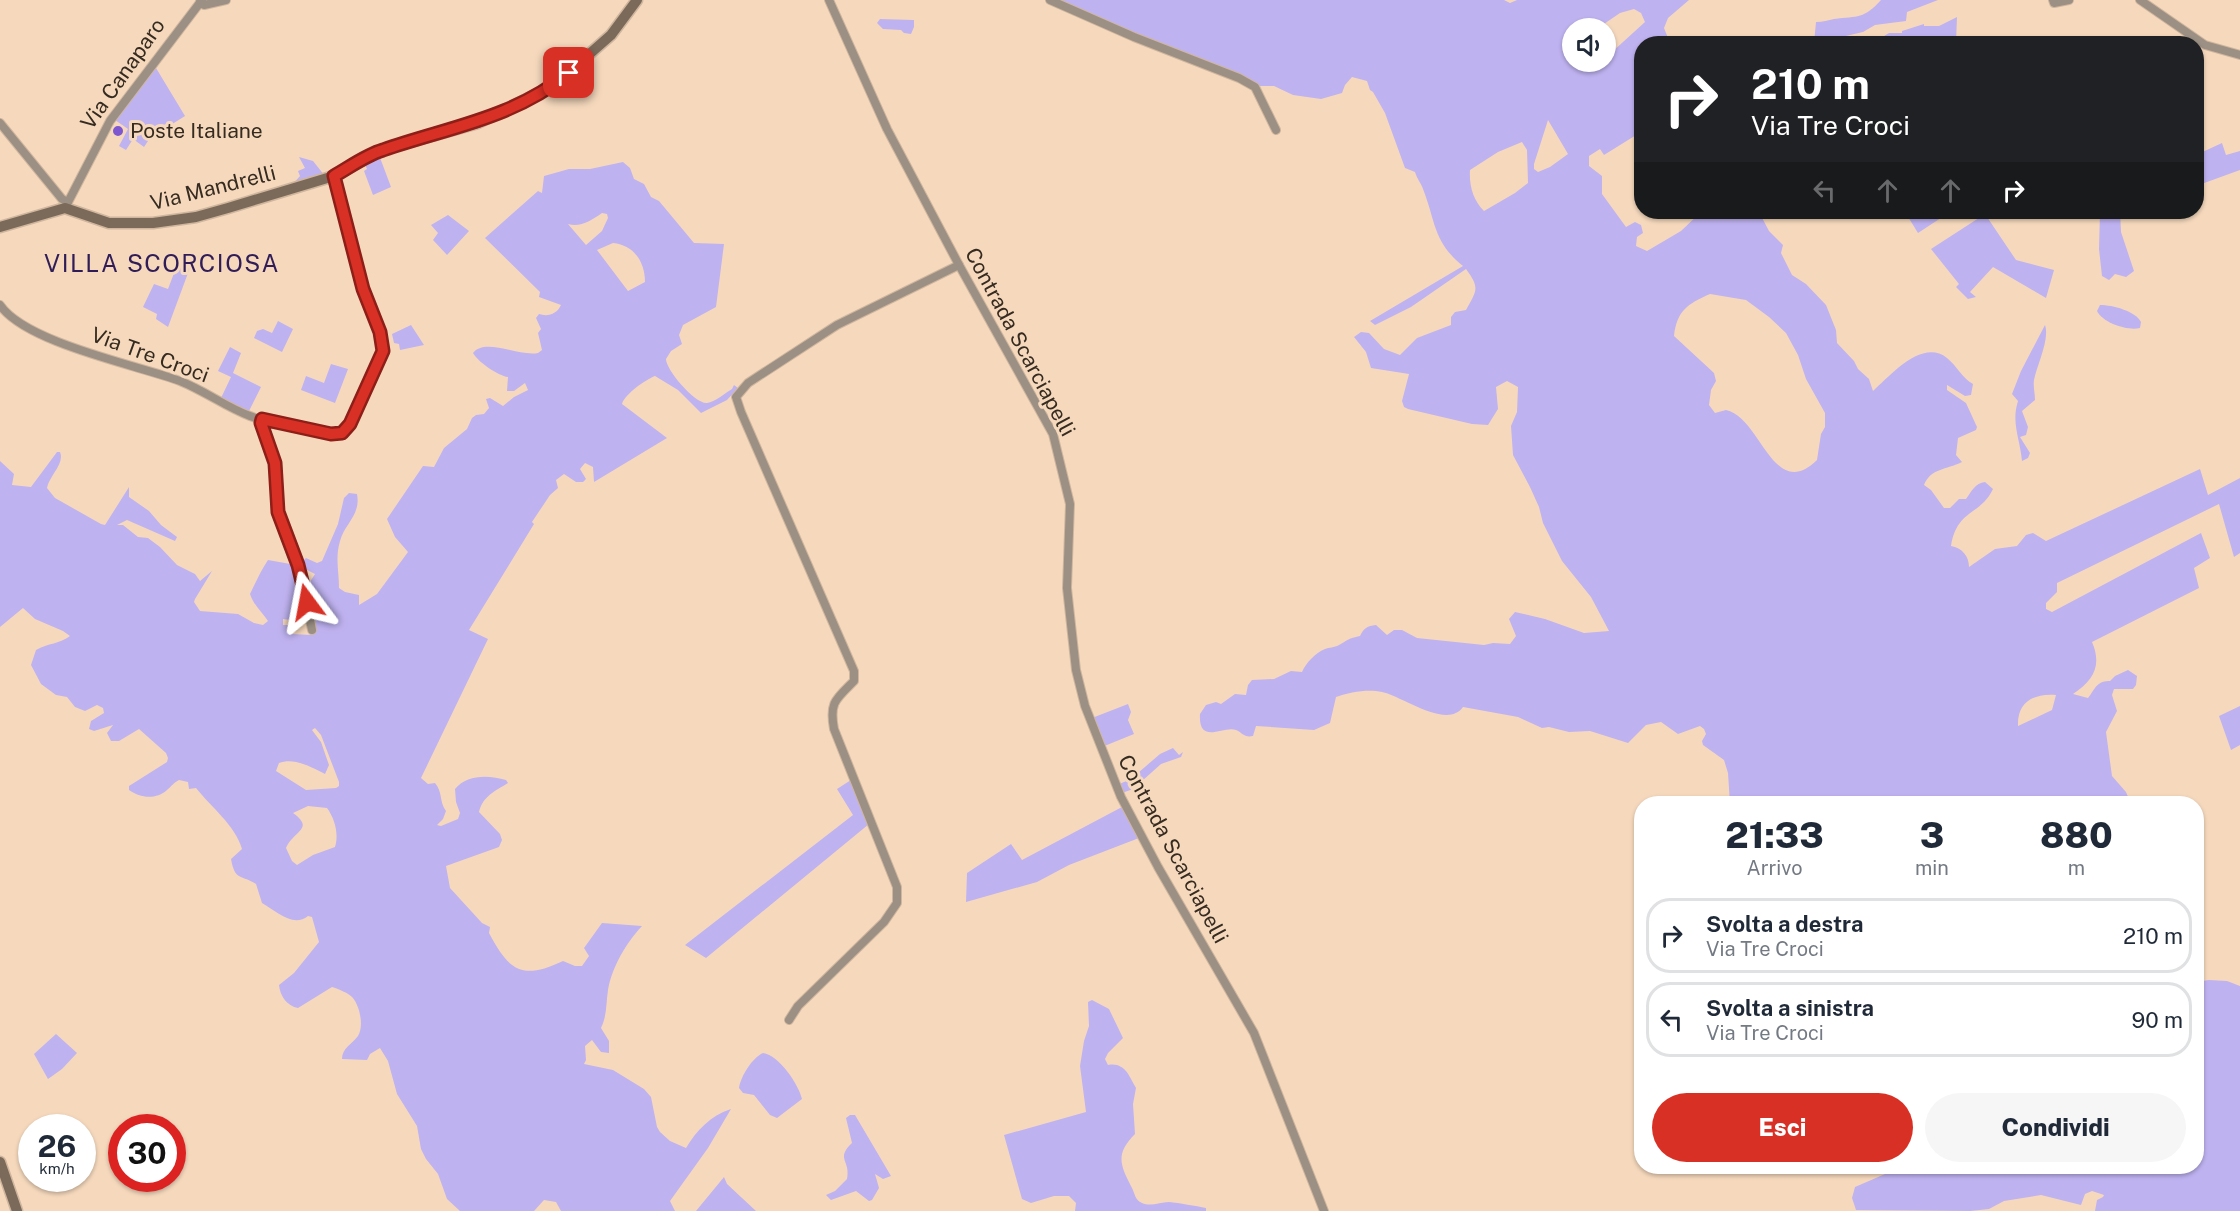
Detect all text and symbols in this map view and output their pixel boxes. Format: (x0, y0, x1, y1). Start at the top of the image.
street label: Via Canaparo (75, 13, 170, 134)
map controls (1562, 18, 1616, 72)
button: sound (1562, 18, 1616, 72)
pin (543, 47, 594, 98)
icon: arrive (552, 56, 585, 89)
text: 210 m (1751, 59, 1870, 108)
icon: right (1652, 60, 1730, 138)
text: Via Tre Croci (1751, 109, 1910, 141)
place label: Poste Italiane (130, 118, 263, 143)
marker: Poste Italiane (111, 124, 125, 138)
street label: Via Mandrelli (148, 160, 278, 215)
icon: left (1808, 174, 1841, 207)
icon: ahead (1871, 174, 1904, 207)
icon: ahead (1934, 174, 1967, 207)
icon: right (1997, 174, 2030, 207)
street label: Contrada Scarciapelli (960, 243, 1081, 440)
district label: VILLA SCORCIOSA (44, 249, 280, 277)
street label: Via Tre Croci (88, 322, 213, 387)
position arrow (275, 570, 339, 634)
street label: Contrada Scarciapelli (1113, 750, 1234, 947)
text: 21:33 (1725, 814, 1824, 856)
text: 3 (1920, 814, 1944, 856)
text: 880 (2040, 814, 2113, 856)
text: Arrivo (1746, 856, 1802, 880)
text: min (1915, 856, 1949, 880)
text: m (2068, 856, 2085, 880)
text: Svolta a destra (1706, 911, 1863, 937)
icon: right (1655, 919, 1688, 952)
text: 210 m (2123, 923, 2183, 949)
text: Via Tre Croci (1706, 937, 1824, 961)
text: Svolta a sinistra (1706, 995, 1874, 1021)
icon: left (1655, 1003, 1688, 1036)
text: 90 m (2132, 1007, 2183, 1033)
text: Via Tre Croci (1706, 1021, 1824, 1045)
button: Esci (1652, 1093, 1913, 1162)
button: Condividi (1925, 1093, 2186, 1162)
speed limit sign: 30 (108, 1114, 186, 1192)
text: 26 (38, 1128, 76, 1164)
text: km/h (39, 1160, 75, 1177)

